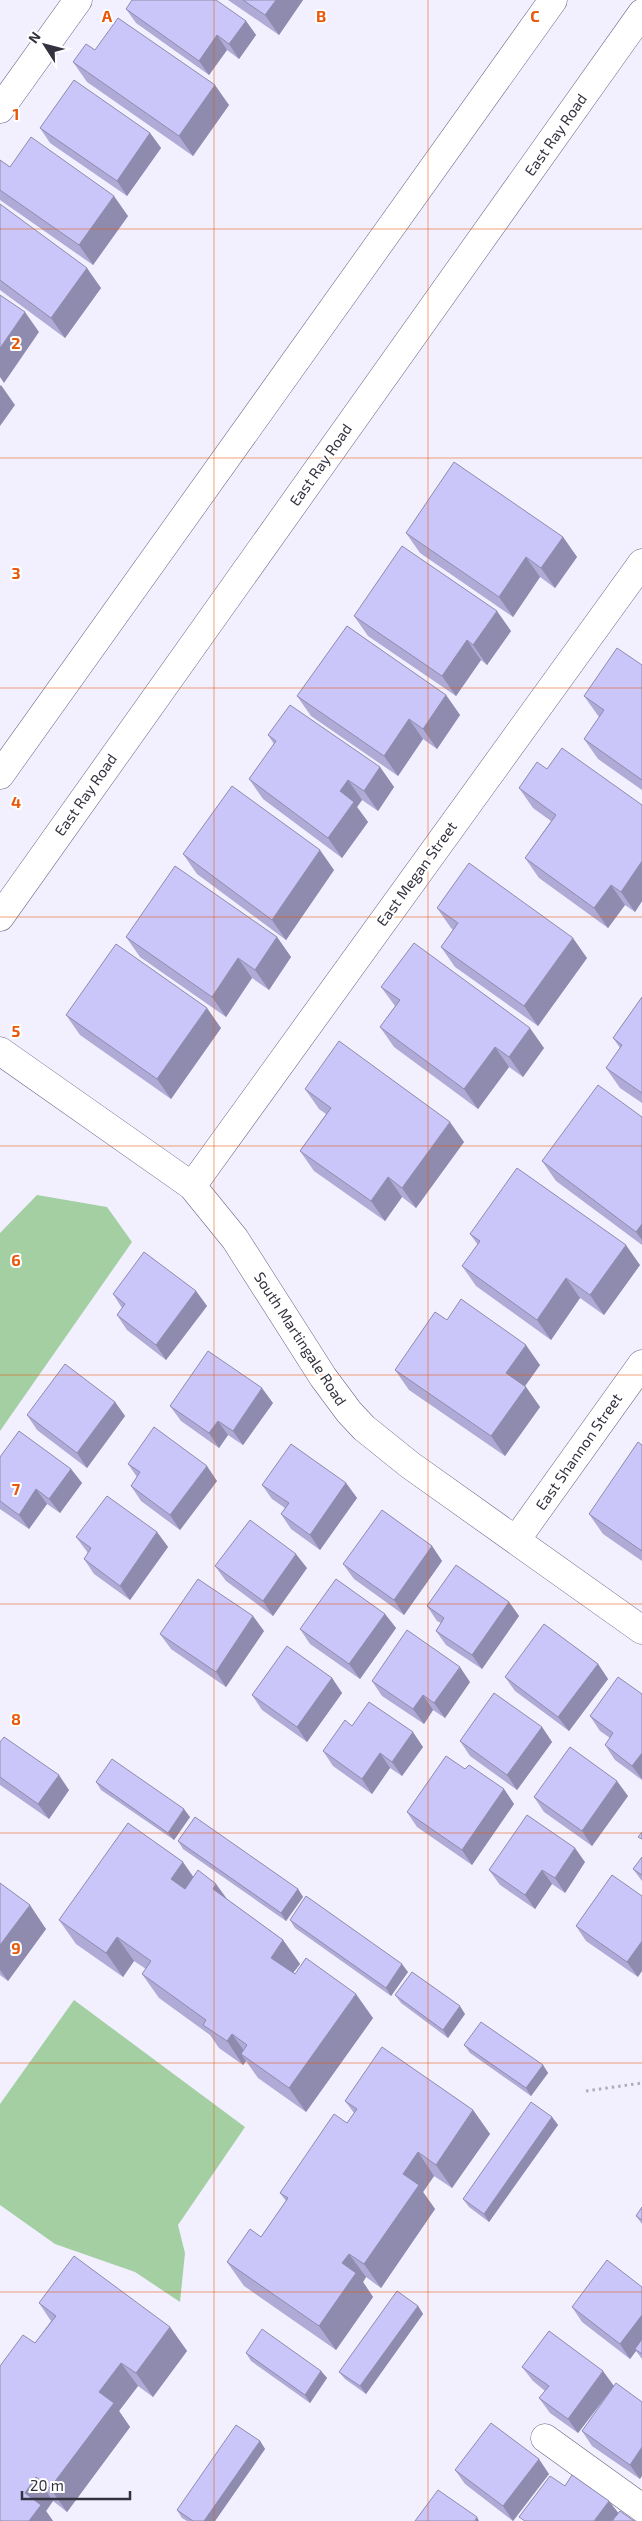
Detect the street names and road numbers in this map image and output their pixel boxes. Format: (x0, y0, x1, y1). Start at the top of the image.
street label: East Ray Road (520, 90, 590, 179)
street label: East Ray Road (285, 420, 355, 509)
street label: East Ray Road (50, 750, 120, 839)
street label: East Megan Street (372, 817, 460, 929)
street label: South Martingale Road (251, 1268, 351, 1409)
street label: East Shannon Street (531, 1389, 625, 1513)

